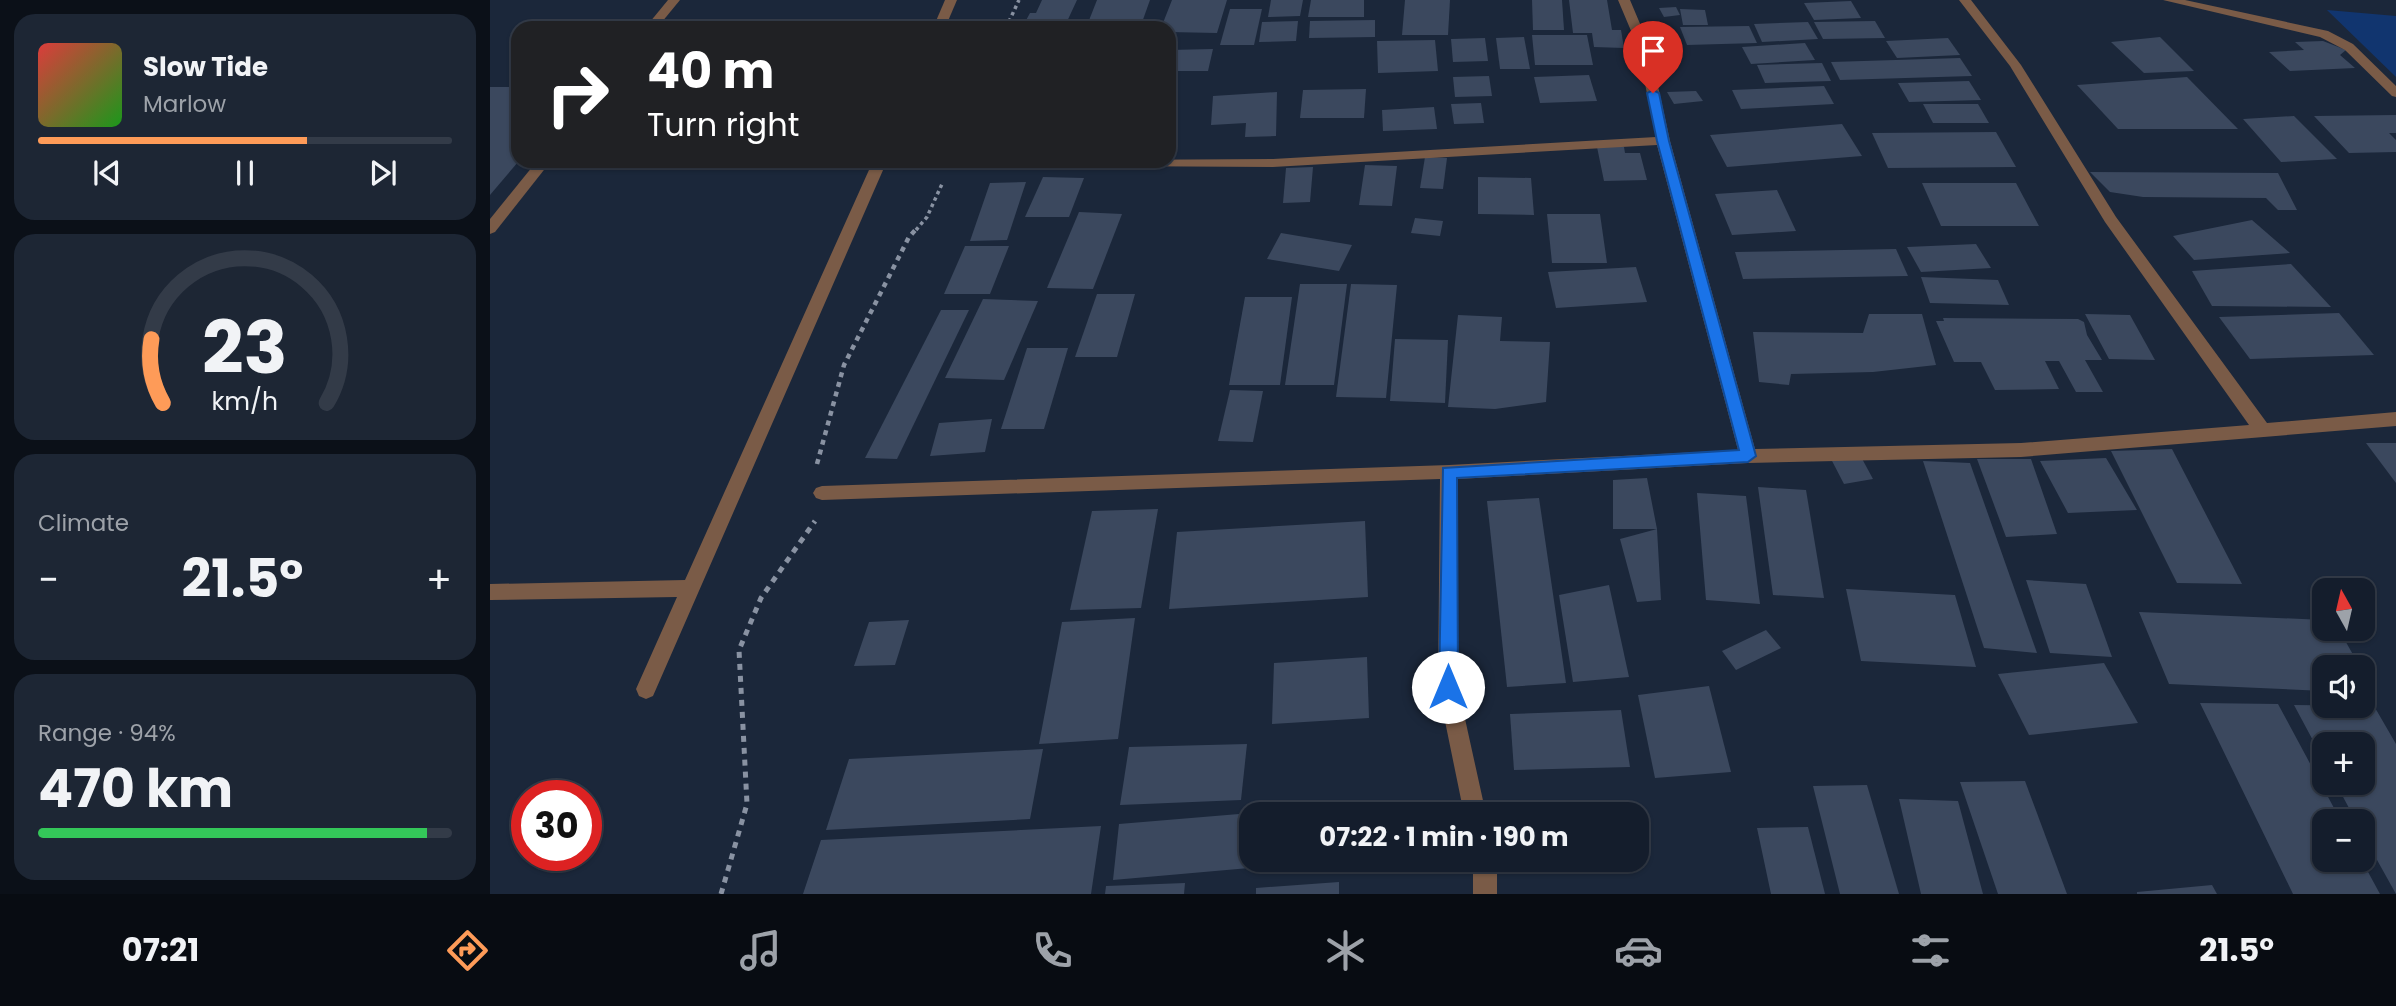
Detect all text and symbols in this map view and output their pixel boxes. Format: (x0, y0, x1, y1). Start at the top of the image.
pin (1623, 21, 1683, 93)
icon: arrive (1634, 32, 1672, 70)
text: 40 m (647, 37, 774, 105)
text: Slow Tide (143, 49, 268, 85)
icon: right (532, 49, 623, 140)
text: Marlow (143, 88, 226, 120)
text: Turn right (647, 102, 799, 147)
icon: previous (88, 154, 126, 192)
icon: pause (226, 154, 264, 192)
icon: next (364, 154, 402, 192)
text: 23 (202, 297, 288, 398)
text: km/h (212, 384, 278, 419)
text: Climate (38, 507, 129, 539)
text: 21.5° (182, 542, 303, 615)
text: − (38, 553, 59, 606)
text: + (426, 553, 452, 606)
north arrow (2312, 578, 2375, 640)
map controls (2312, 578, 2375, 872)
position arrow (1411, 650, 1485, 724)
button: sound (2312, 655, 2375, 718)
text: Range · 94% (38, 717, 176, 749)
button: + (2312, 732, 2375, 795)
text: 470 km (38, 752, 233, 825)
speed limit sign: 30 (511, 780, 602, 871)
button: − (2312, 809, 2375, 872)
text: 07:22 · 1 min · 190 m (1319, 819, 1569, 855)
icon: directions (443, 926, 492, 975)
icon: music (736, 926, 785, 975)
icon: phone (1028, 926, 1077, 975)
icon: climate (1321, 926, 1370, 975)
icon: car (1614, 926, 1663, 975)
icon: filters (1906, 926, 1955, 975)
text: 07:21 (122, 927, 199, 972)
text: 21.5° (2199, 927, 2274, 972)

